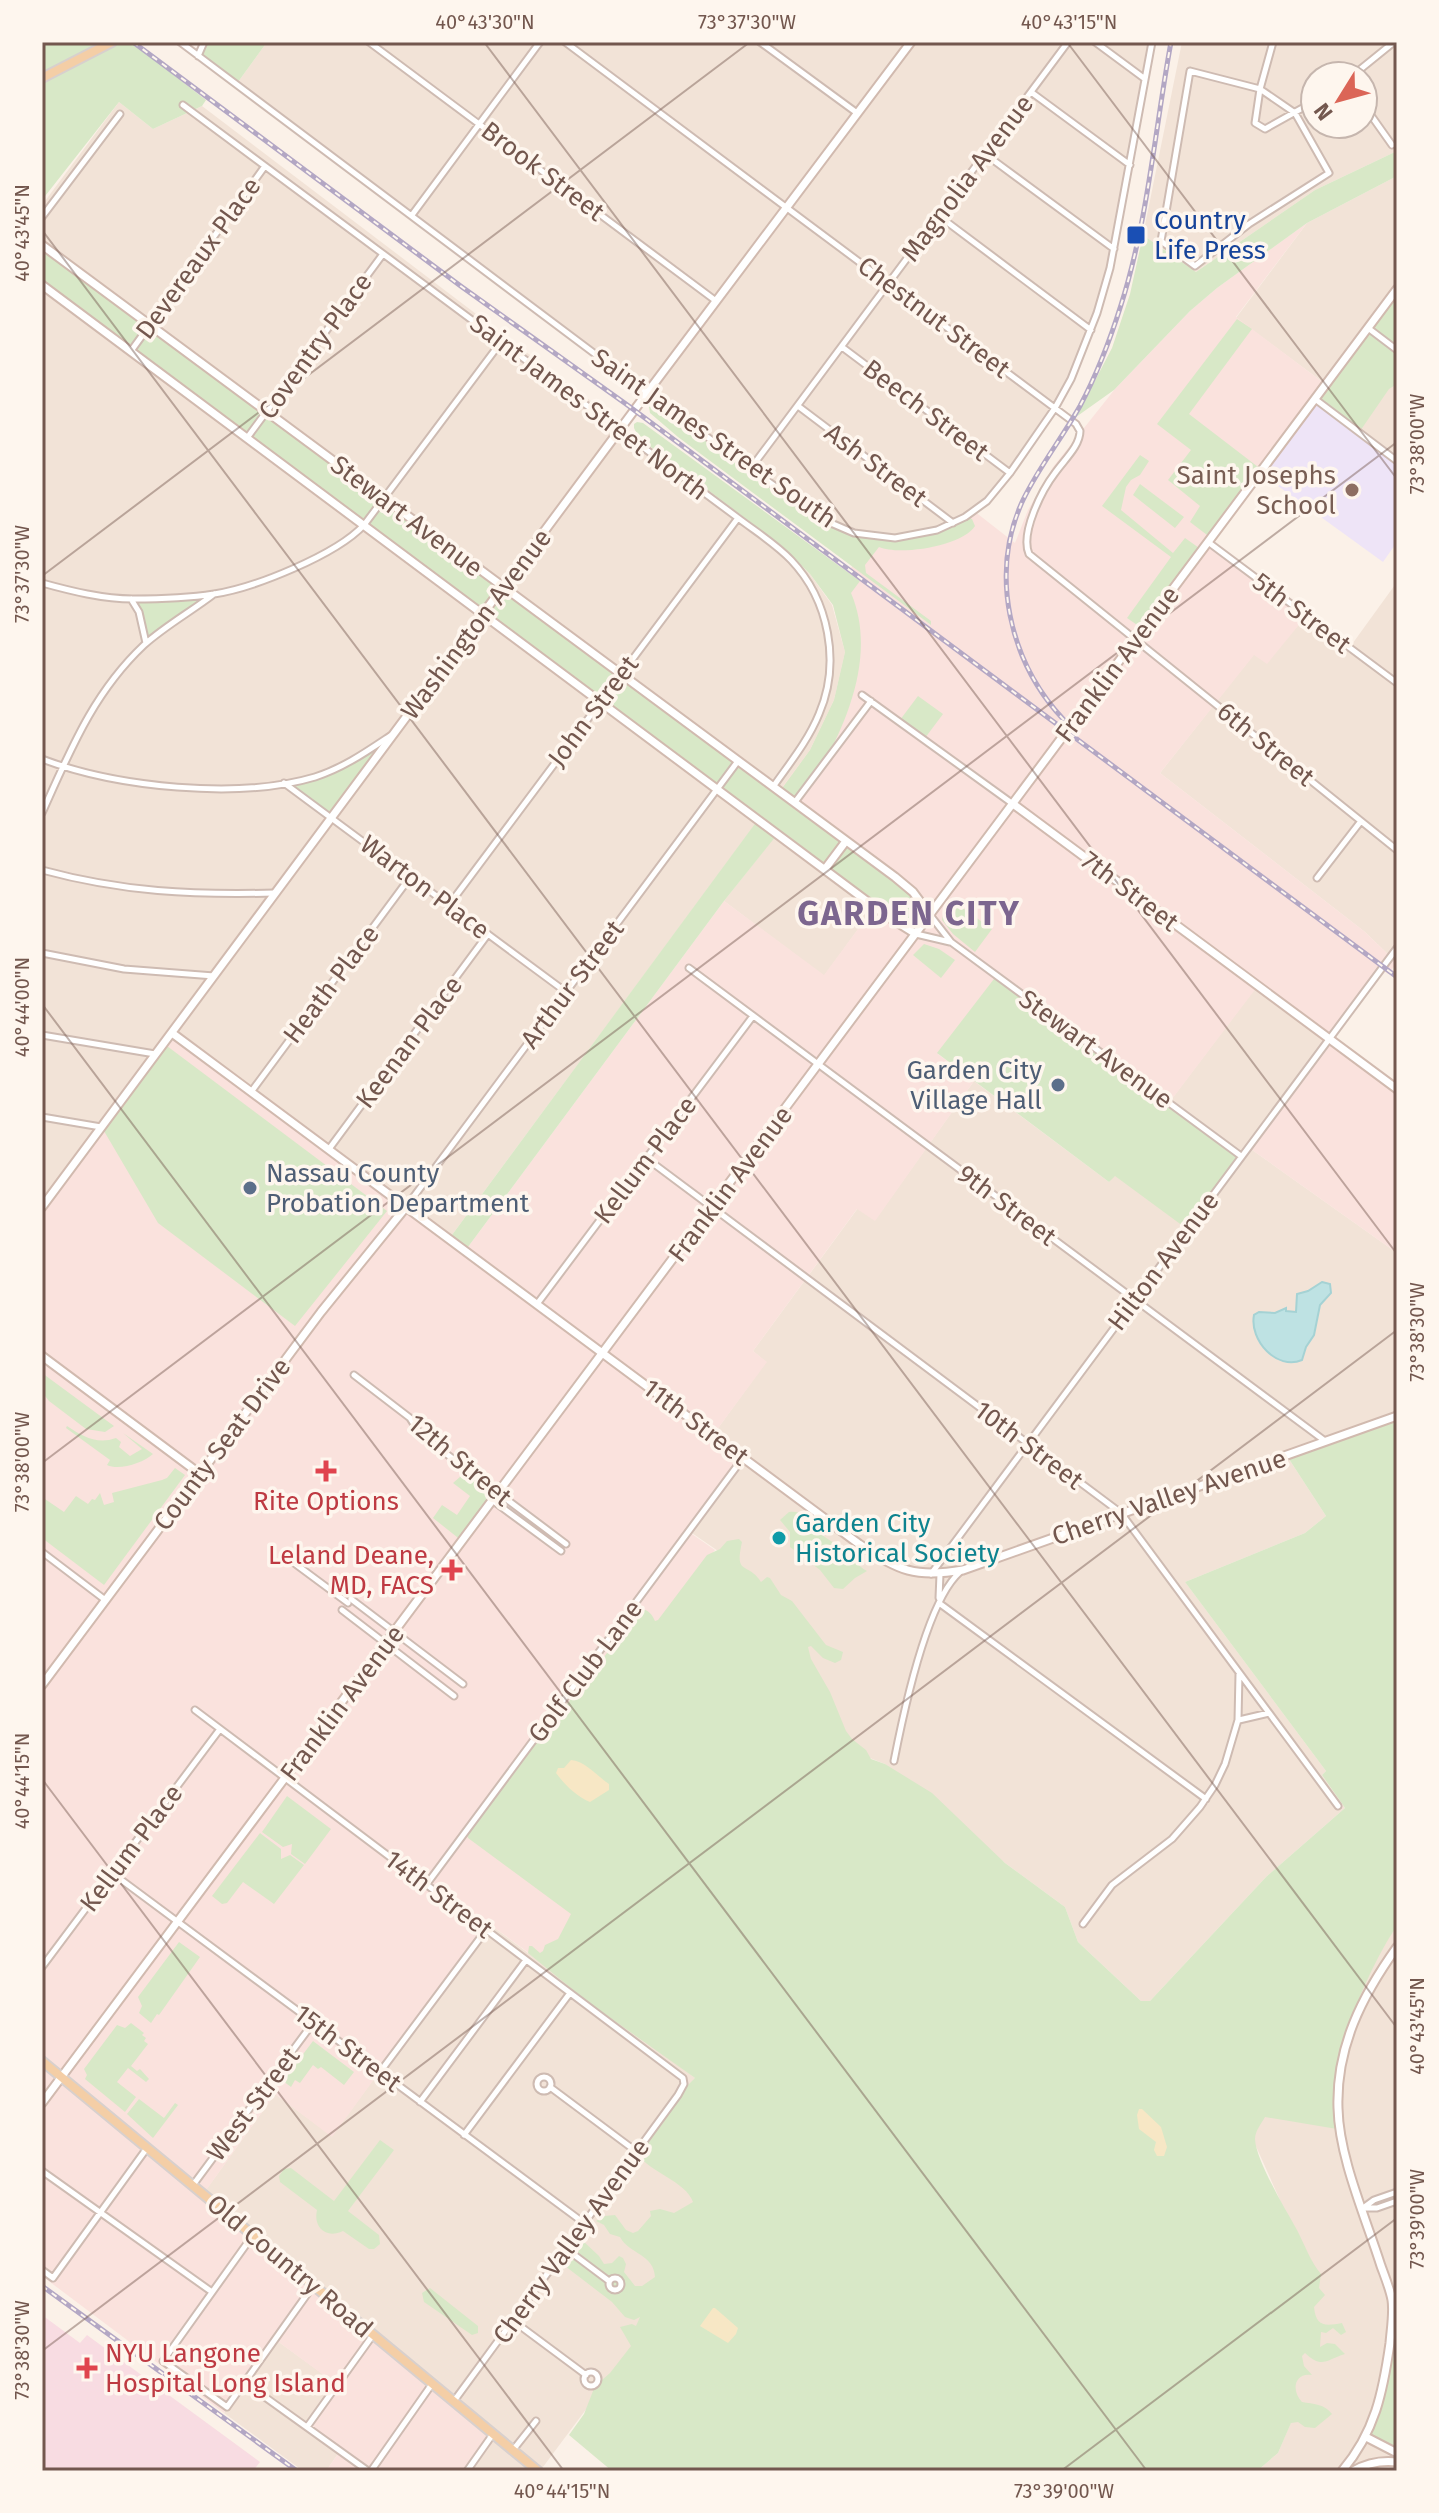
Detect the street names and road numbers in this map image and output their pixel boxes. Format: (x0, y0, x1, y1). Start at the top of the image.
street label: Magnolia Avenue (895, 89, 1040, 268)
street label: Brook Street (475, 115, 611, 228)
street label: Devereaux Place (129, 171, 267, 345)
street label: Chestnut Street (852, 250, 1016, 385)
street label: Coventry Place (252, 267, 379, 425)
street label: Saint James Street North (464, 308, 714, 507)
street label: Saint James Street South (586, 342, 842, 535)
street label: Beech Street (857, 353, 995, 468)
street label: Ash Street (819, 417, 933, 514)
street label: Stewart Avenue (325, 449, 489, 584)
street label: Washington Avenue (395, 523, 558, 726)
street label: 5th Street (1246, 566, 1357, 661)
street label: Franklin Avenue (1049, 580, 1186, 748)
street label: John Street (542, 649, 646, 773)
street label: 6th Street (1211, 696, 1321, 793)
street label: Warton Place (354, 829, 495, 946)
street label: 7th Street (1075, 845, 1185, 938)
street label: Arthur Street (514, 914, 631, 1054)
street label: Heath Place (277, 919, 386, 1049)
street label: Keenan Place (350, 970, 469, 1114)
street label: Stewart Avenue (1013, 983, 1179, 1116)
street label: Kellum Place (588, 1091, 703, 1230)
street label: Franklin Avenue (662, 1100, 799, 1268)
street label: 9th Street (951, 1158, 1063, 1253)
street label: Hilton Avenue (1101, 1186, 1225, 1337)
street label: County Seat Drive (147, 1352, 297, 1537)
street label: 11th Street (637, 1373, 755, 1473)
street label: 10th Street (968, 1395, 1090, 1497)
street label: 12th Street (401, 1408, 518, 1513)
street label: Cherry Valley Avenue (1048, 1443, 1290, 1552)
street label: Golf Club Lane (522, 1594, 649, 1749)
street label: Franklin Avenue (274, 1619, 411, 1787)
street label: Kellum Place (74, 1779, 189, 1918)
street label: 14th Street (379, 1844, 499, 1945)
street label: 15th Street (288, 1998, 408, 2099)
street label: West Street (201, 2041, 307, 2167)
street label: Cherry Valley Avenue (487, 2133, 656, 2350)
street label: Old Country Road (201, 2188, 379, 2345)

